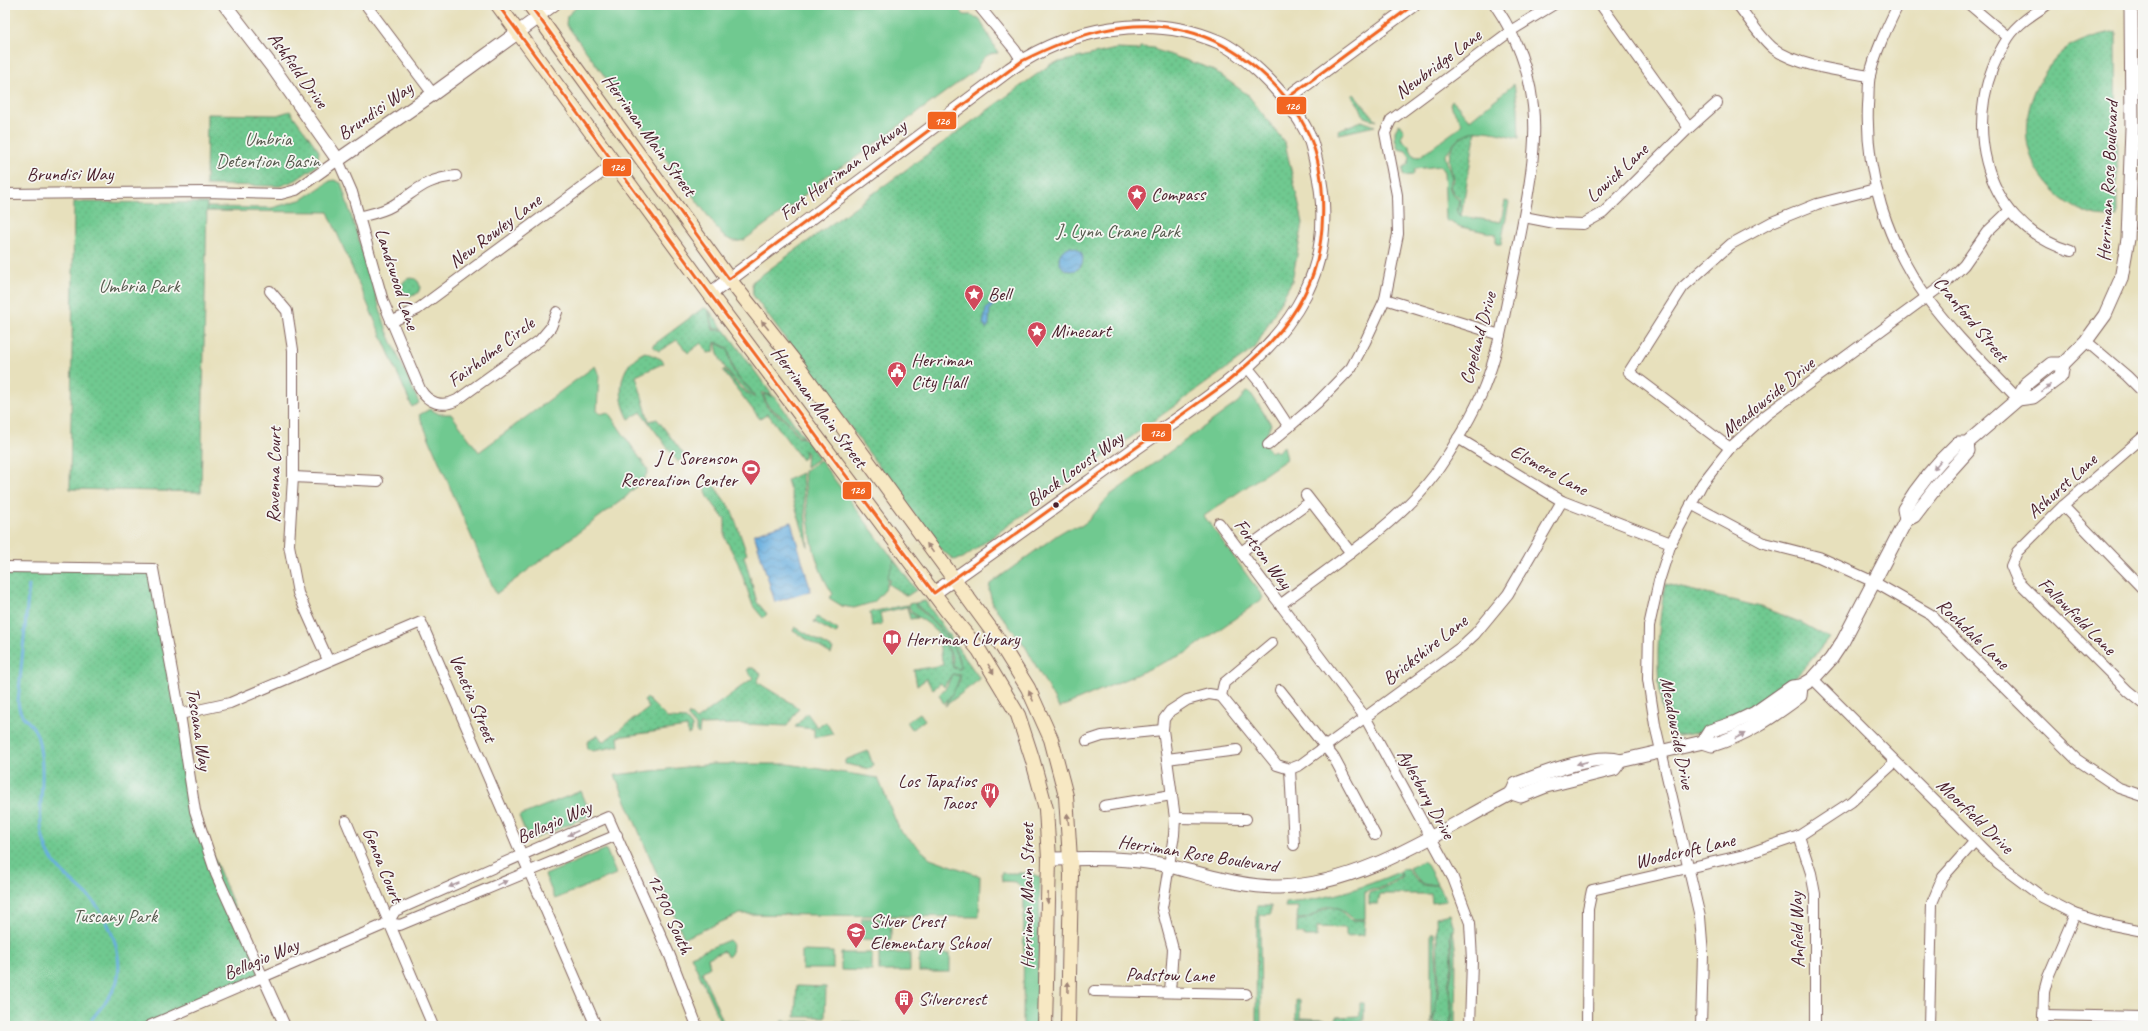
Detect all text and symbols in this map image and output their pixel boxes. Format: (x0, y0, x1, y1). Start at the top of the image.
street label: Newbridge Lane (1390, 23, 1488, 104)
street label: Ashfield Drive (262, 27, 335, 114)
street label: Herriman Main Street (597, 69, 702, 202)
street label: Brundisi Way (333, 76, 419, 146)
line badge: 126 (1276, 96, 1307, 115)
street label: Herriman Rose Boulevard (2092, 98, 2124, 262)
text: 126 (1284, 99, 1300, 113)
line badge: 126 (927, 111, 957, 130)
street label: Fort Herriman Parkway (775, 113, 913, 226)
text: 126 (934, 114, 950, 128)
park label: Umbria Detention Basin (216, 127, 322, 173)
street label: Lowick Lane (1581, 137, 1655, 208)
line badge: 126 (602, 158, 632, 177)
text: 126 (609, 160, 625, 174)
street label: Brundisi Way (27, 162, 115, 186)
place label: Compass (1151, 182, 1208, 206)
place icon: Compass (1126, 183, 1148, 211)
street label: New Rowley Lane (444, 187, 547, 274)
park label: J. Lynn Crane Park (1055, 219, 1182, 243)
street label: Landswood Lane (369, 225, 425, 335)
street label: Cranford Street (1928, 271, 2015, 368)
park label: Umbria Park (99, 274, 180, 298)
place label: Bell (988, 282, 1014, 306)
place icon: Bell (963, 283, 985, 311)
street label: Copeland Drive (1454, 288, 1502, 387)
street label: Fairholme Circle (443, 310, 541, 392)
one-way arrow (761, 319, 769, 330)
place label: Minecart (1051, 319, 1112, 343)
place icon: Minecart (1026, 320, 1048, 348)
street label: Herriman Main Street (766, 342, 873, 474)
place label: Herriman City Hall (911, 348, 973, 394)
street label: Meadowside Drive (1716, 351, 1821, 442)
public building icon: Herriman City Hall (886, 360, 908, 388)
one-way arrow (2040, 383, 2051, 392)
line badge: 126 (1141, 423, 1172, 442)
street label: Ravenna Court (261, 425, 287, 523)
street label: Black Locust Way (1022, 425, 1129, 512)
text: 126 (1149, 426, 1165, 440)
street label: Elsmere Lane (1506, 439, 1593, 502)
place label: J L Sorenson Recreation Center (621, 446, 739, 492)
street label: Ashurst Lane (2022, 447, 2103, 524)
sports icon: J L Sorenson Recreation Center (740, 458, 762, 486)
one-way arrow (1932, 459, 1941, 470)
line badge: 126 (842, 481, 872, 500)
text: 126 (849, 483, 865, 497)
unlabelled marker (1051, 500, 1061, 510)
street label: Fortson Way (1229, 514, 1298, 595)
one-way arrow (927, 543, 935, 553)
street label: Fallowfield Lane (2033, 572, 2122, 661)
street label: Rochdale Lane (1931, 593, 2016, 676)
street label: Brickshire Lane (1378, 608, 1474, 691)
place label: Herriman Library (906, 627, 1021, 651)
library icon: Herriman Library (881, 628, 903, 656)
street label: Venetia Street (444, 650, 503, 747)
one-way arrow (987, 663, 994, 675)
street label: Meadowside Drive (1654, 675, 1700, 793)
street label: Toscana Way (181, 686, 218, 774)
one-way arrow (1028, 689, 1034, 701)
one-way arrow (1734, 732, 1745, 739)
street label: Aylesbury Drive (1392, 745, 1461, 845)
one-way arrow (1576, 761, 1588, 767)
place label: Los Tapatios Tacos (898, 769, 979, 815)
street label: Moorfield Drive (1931, 773, 2020, 860)
restaurant icon: Los Tapatios Tacos (979, 781, 1001, 809)
street label: Bellagio Way (513, 794, 597, 849)
one-way arrow (1065, 813, 1071, 826)
street label: Herriman Main Street (1015, 822, 1039, 969)
street label: Genoa Court (357, 824, 410, 908)
street label: Woodcroft Lane (1633, 827, 1739, 874)
one-way arrow (566, 830, 578, 836)
street label: Herriman Rose Boulevard (1117, 830, 1282, 879)
street label: 12900 South (642, 870, 699, 959)
one-way arrow (497, 880, 509, 886)
one-way arrow (448, 882, 459, 888)
street label: Anfield Way (1784, 890, 1810, 968)
one-way arrow (1045, 892, 1051, 905)
park label: Tuscany Park (73, 904, 159, 928)
place label: Silver Crest Elementary School (870, 909, 992, 955)
school or university icon: Silver Crest Elementary School (845, 921, 867, 949)
street label: Bellagio Way (220, 932, 304, 986)
street label: Padstow Lane (1126, 962, 1216, 988)
one-way arrow (1065, 980, 1071, 993)
place label: Silvercrest (918, 987, 988, 1011)
building icon: Silvercrest (893, 988, 915, 1016)

